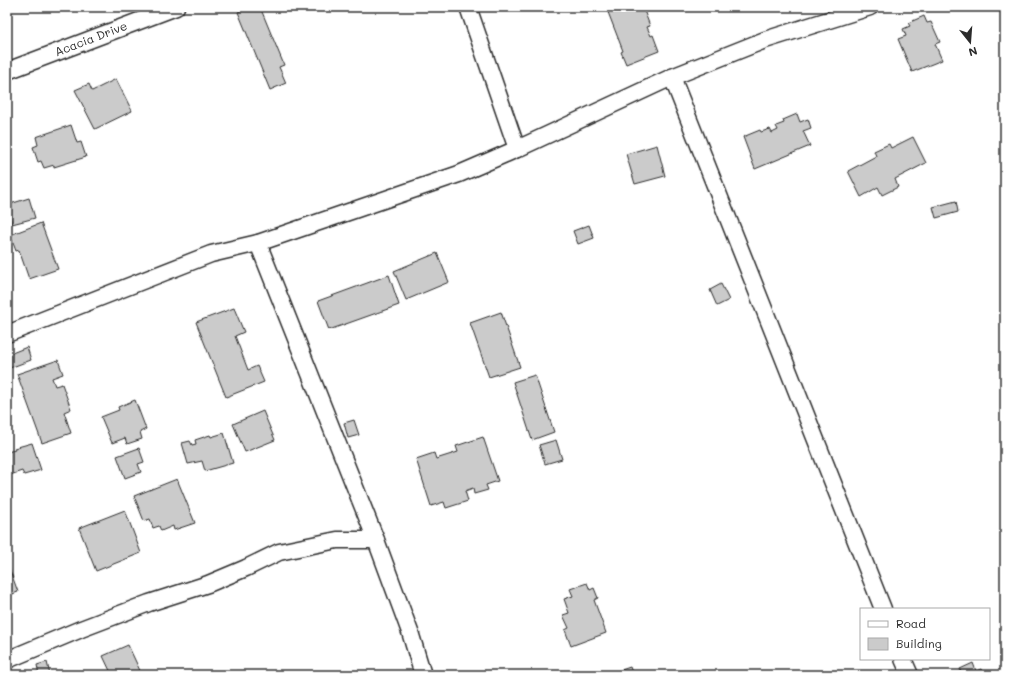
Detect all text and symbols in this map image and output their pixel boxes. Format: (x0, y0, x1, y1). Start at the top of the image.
street label: Acacia Drive (52, 17, 129, 59)
north arrow (950, 22, 990, 62)
text: N (967, 44, 979, 60)
legend (860, 608, 990, 660)
text: Road (896, 615, 926, 631)
text: Building (896, 635, 942, 651)

